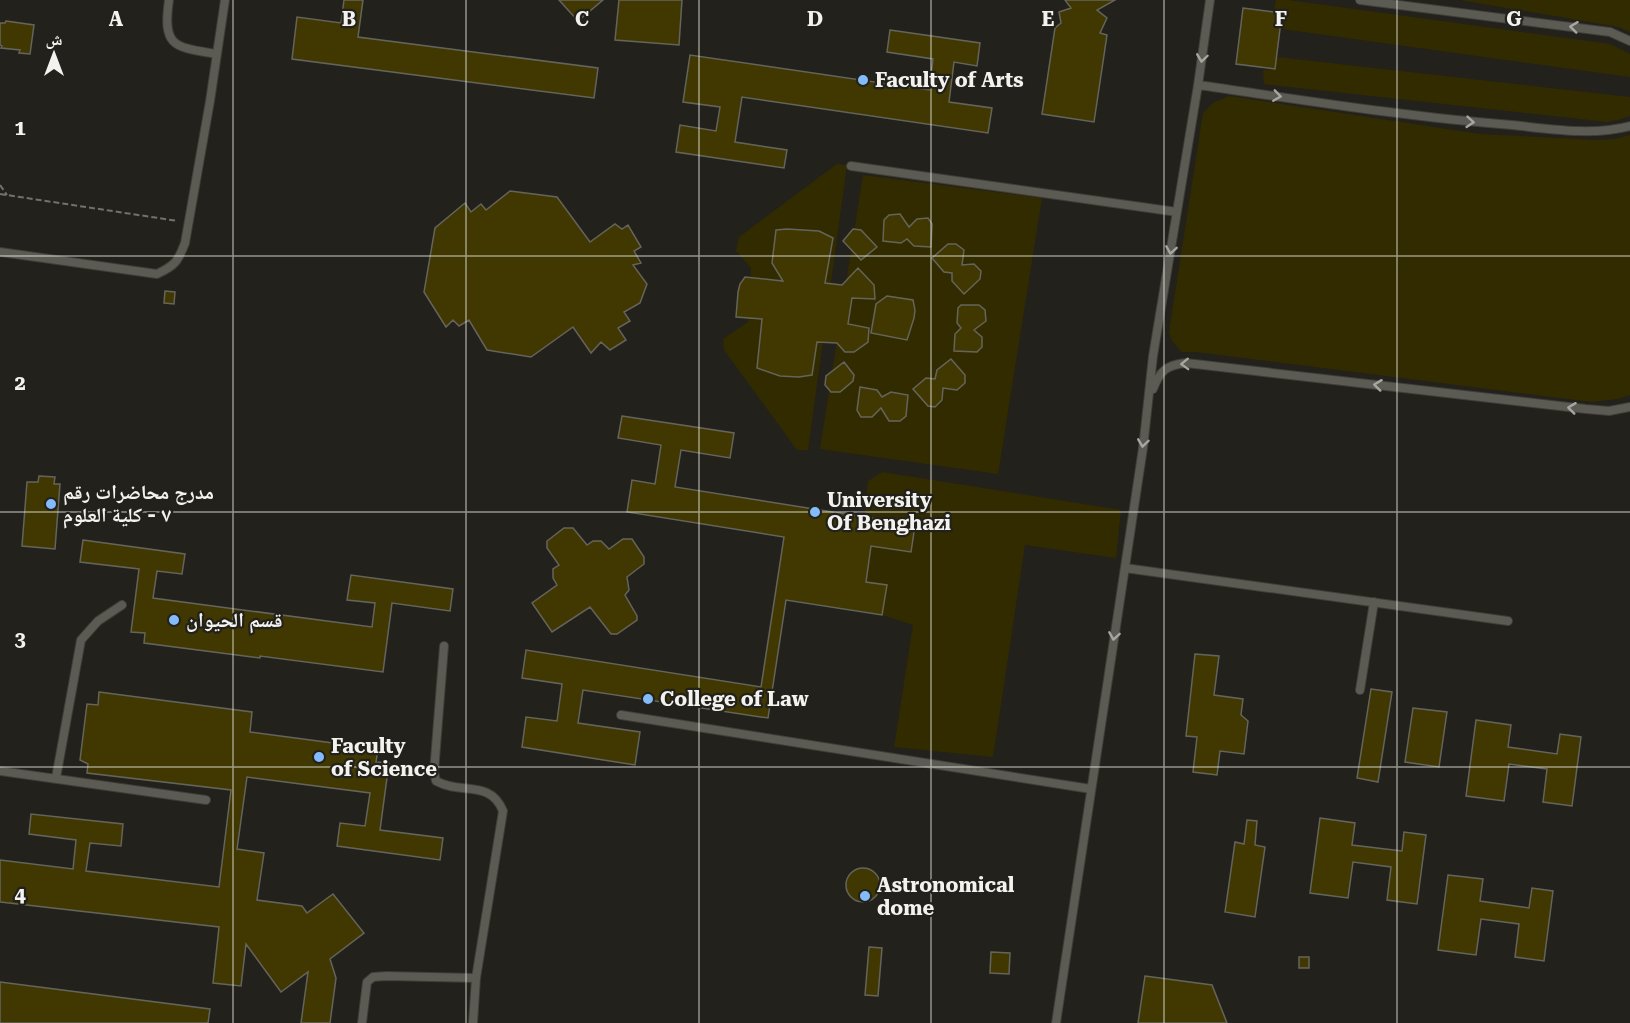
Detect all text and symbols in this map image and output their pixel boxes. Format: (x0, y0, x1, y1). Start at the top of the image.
text: A (109, 7, 124, 31)
text: B (342, 7, 356, 31)
text: C (575, 7, 589, 31)
text: D (807, 7, 823, 31)
text: E (1042, 7, 1055, 31)
text: F (1275, 7, 1287, 31)
text: G (1506, 7, 1522, 31)
one-way arrow (1569, 22, 1579, 34)
north arrow (24, 24, 84, 84)
text: ش (46, 30, 63, 49)
one-way arrow (1197, 53, 1209, 63)
place label: Faculty of Arts (875, 68, 1024, 92)
marker: Faculty of Arts (856, 73, 870, 87)
one-way arrow (1272, 90, 1282, 102)
one-way arrow (1466, 115, 1475, 128)
text: 1 (14, 116, 26, 140)
one-way arrow (1165, 246, 1177, 255)
one-way arrow (1180, 358, 1189, 371)
text: 2 (14, 371, 26, 395)
one-way arrow (1374, 380, 1383, 392)
one-way arrow (1567, 402, 1577, 415)
one-way arrow (1138, 439, 1150, 448)
place label: مدرج محاضرات رقم ٧ - كلية العلوم (63, 480, 214, 529)
place label: University Of Benghazi (827, 488, 951, 535)
marker: مدرج محاضرات رقم ٧ - كلية العلوم (44, 497, 58, 511)
marker: University Of Benghazi (808, 505, 822, 519)
place label: قسم الحيوان (186, 608, 283, 634)
marker: قسم الحيوان (167, 613, 181, 627)
text: 3 (14, 627, 26, 651)
one-way arrow (1109, 632, 1121, 641)
place label: College of Law (660, 687, 809, 711)
marker: College of Law (641, 692, 655, 706)
place label: Faculty of Science (331, 734, 437, 781)
marker: Faculty of Science (312, 750, 326, 764)
place label: Astronomical dome (877, 873, 1015, 920)
text: 4 (14, 883, 26, 907)
marker: Astronomical dome (858, 889, 872, 903)

